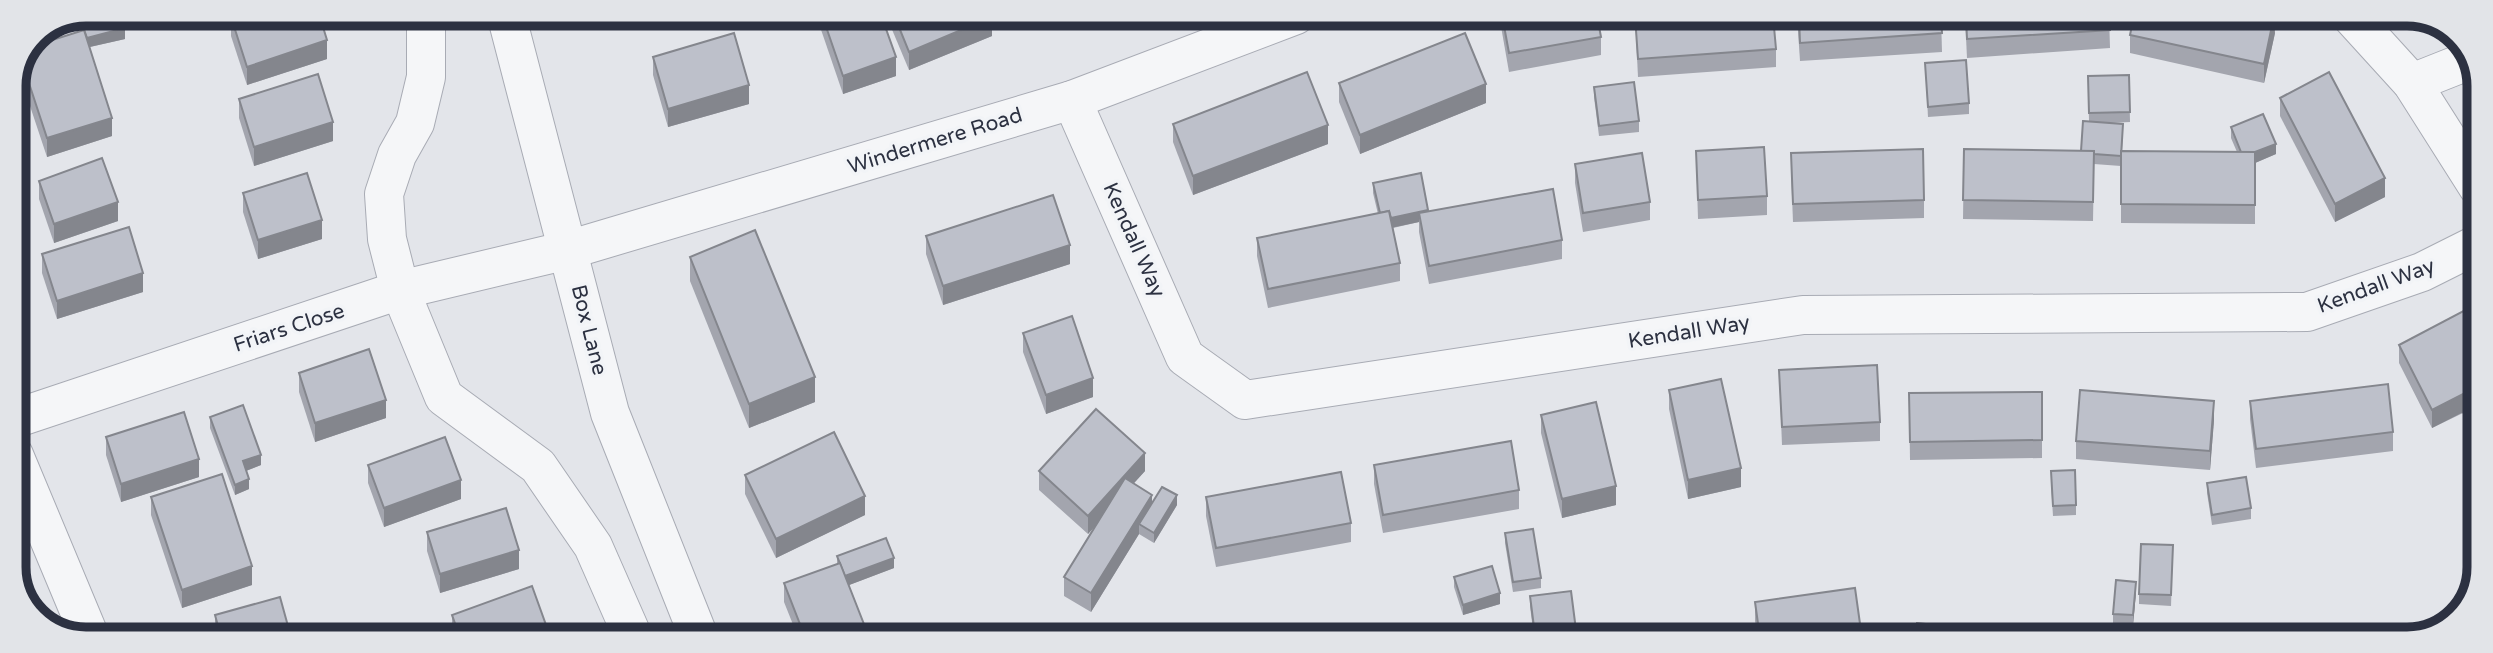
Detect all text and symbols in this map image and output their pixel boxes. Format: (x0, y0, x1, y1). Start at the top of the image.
street label: Windermere Road (845, 103, 1025, 179)
street label: Kendall Way (1098, 179, 1170, 301)
street label: Kendall Way (2314, 253, 2438, 319)
street label: Box Lane (566, 282, 612, 378)
street label: Friars Close (230, 298, 348, 358)
street label: Kendall Way (1626, 310, 1752, 354)

